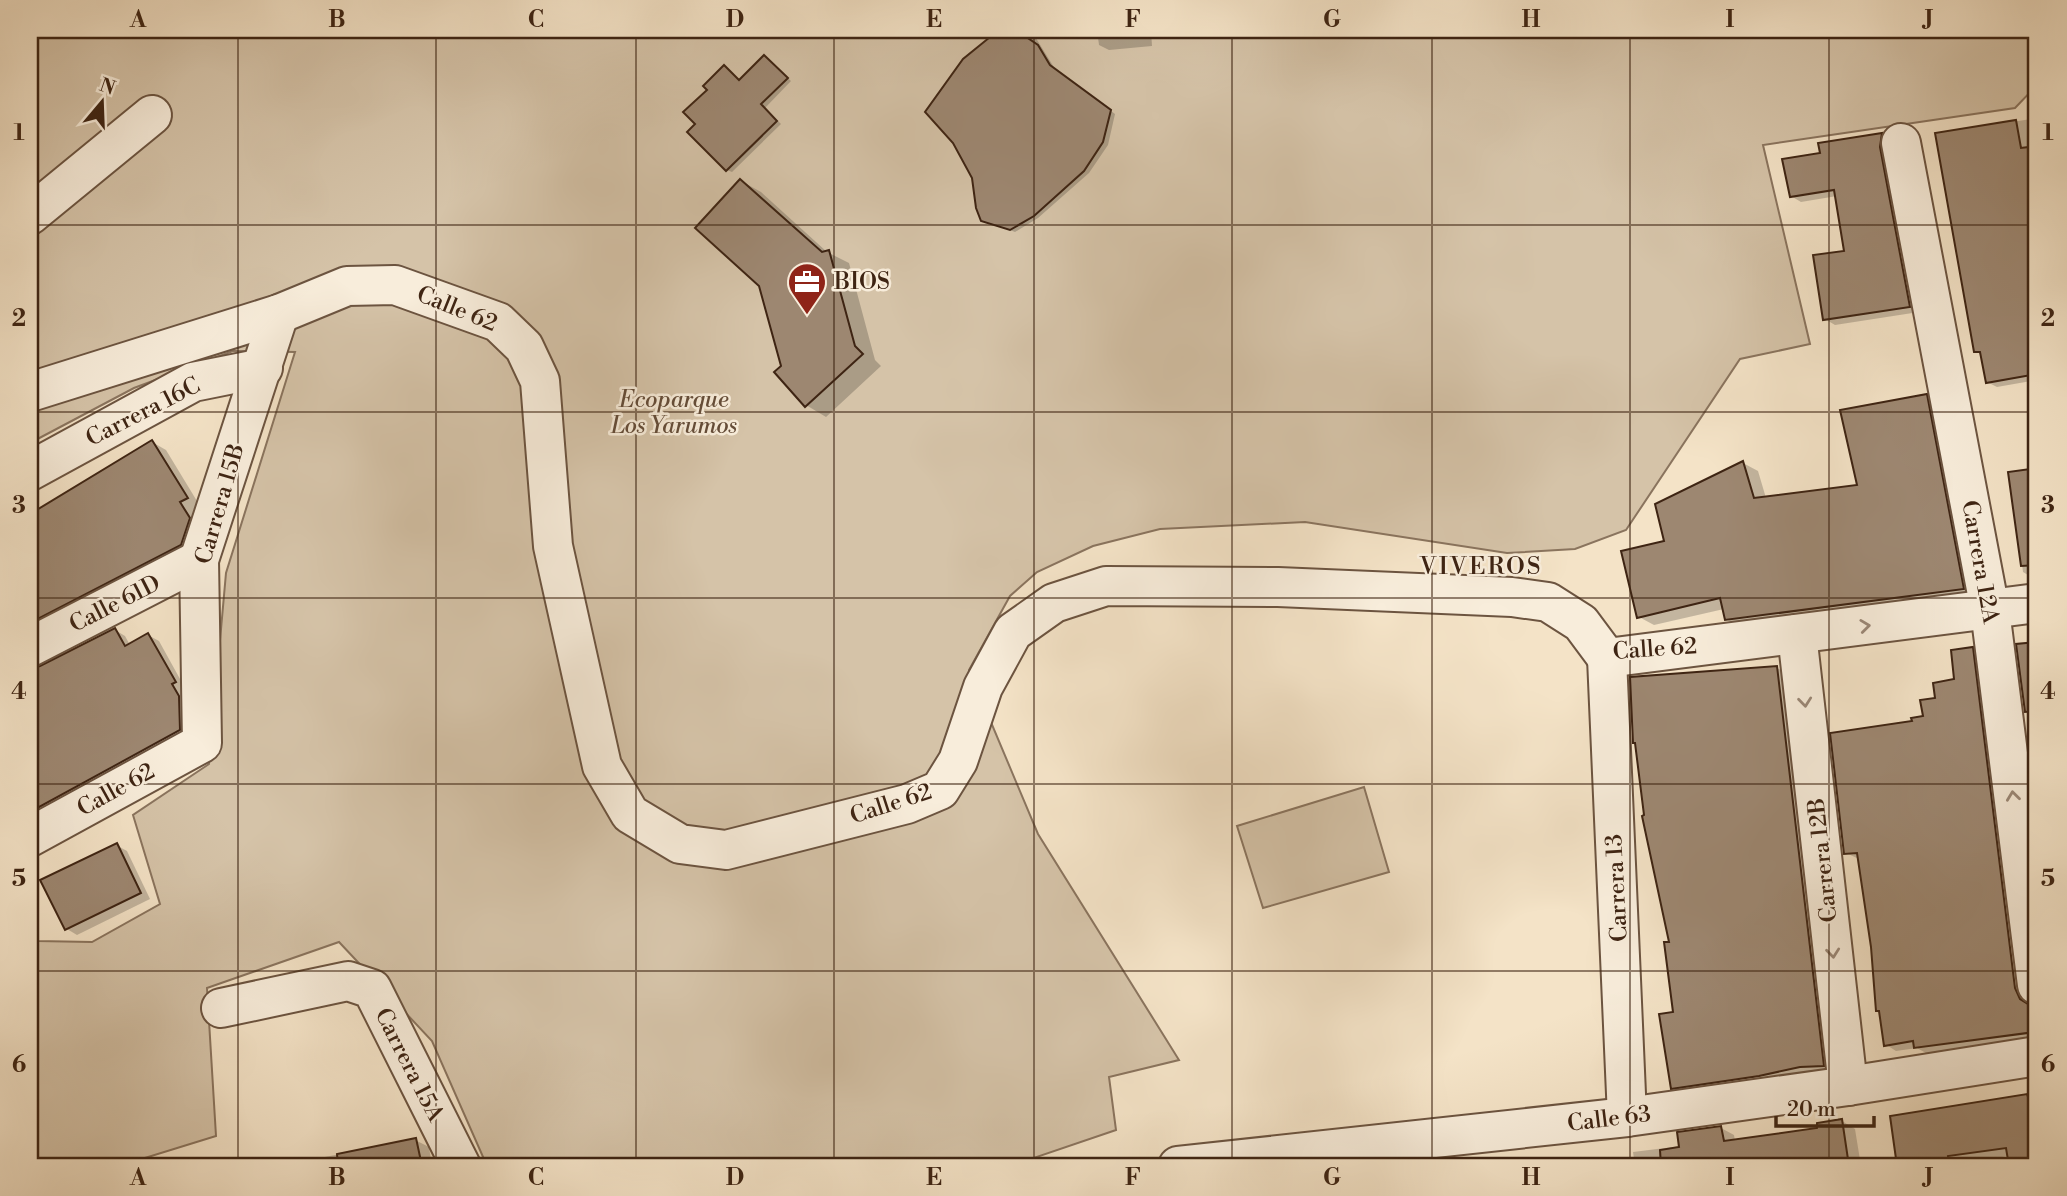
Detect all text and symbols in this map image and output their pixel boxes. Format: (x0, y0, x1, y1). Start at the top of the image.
text: A (129, 6, 147, 34)
text: B (328, 6, 346, 34)
text: C (528, 6, 544, 34)
text: D (726, 6, 744, 34)
text: E (926, 6, 942, 34)
text: F (1125, 6, 1141, 34)
text: G (1323, 6, 1341, 34)
text: H (1522, 6, 1541, 34)
text: I (1726, 6, 1735, 34)
text: J (1922, 6, 1934, 34)
north arrow (66, 66, 136, 136)
text: N (96, 73, 118, 101)
text: 1 (13, 119, 25, 147)
text: 1 (2042, 119, 2054, 147)
office icon: BIOS (786, 261, 828, 316)
place label: BIOS (833, 268, 890, 296)
street label: Calle 62 (413, 280, 501, 338)
text: 2 (12, 305, 26, 333)
text: 2 (2041, 305, 2055, 333)
street label: Carrera 16C (81, 371, 205, 453)
park label: Ecoparque Los Yarumos (610, 386, 737, 440)
street label: Carrera 15B (189, 440, 251, 568)
text: 3 (12, 492, 26, 520)
text: 3 (2041, 492, 2055, 520)
street label: Carrera 12A (1955, 498, 2005, 627)
district label: VIVEROS (1419, 552, 1542, 582)
street label: Calle 61D (65, 569, 165, 639)
one-way arrow (1859, 618, 1871, 633)
street label: Calle 62 (1612, 632, 1698, 666)
text: 4 (11, 678, 27, 706)
text: 4 (2040, 678, 2056, 706)
one-way arrow (1797, 696, 1812, 708)
street label: Calle 62 (72, 757, 160, 823)
street label: Calle 62 (847, 778, 935, 830)
one-way arrow (2006, 790, 2021, 802)
street label: Carrera 12B (1803, 796, 1843, 924)
street label: Carrera 13 (1600, 833, 1634, 943)
text: 5 (12, 865, 26, 893)
text: 5 (2041, 865, 2055, 893)
one-way arrow (1826, 947, 1841, 958)
street label: Carrera 15A (368, 1003, 450, 1128)
text: 6 (12, 1051, 26, 1079)
text: 6 (2041, 1051, 2055, 1079)
scale bar (1776, 1084, 1874, 1128)
text: 20 m (1787, 1097, 1836, 1123)
street label: Calle 63 (1566, 1100, 1652, 1138)
text: A (129, 1164, 147, 1192)
text: B (328, 1164, 346, 1192)
text: C (528, 1164, 544, 1192)
text: D (726, 1164, 744, 1192)
text: E (926, 1164, 942, 1192)
text: F (1125, 1164, 1141, 1192)
text: G (1323, 1164, 1341, 1192)
text: H (1522, 1164, 1541, 1192)
text: I (1726, 1164, 1735, 1192)
text: J (1922, 1164, 1934, 1192)

